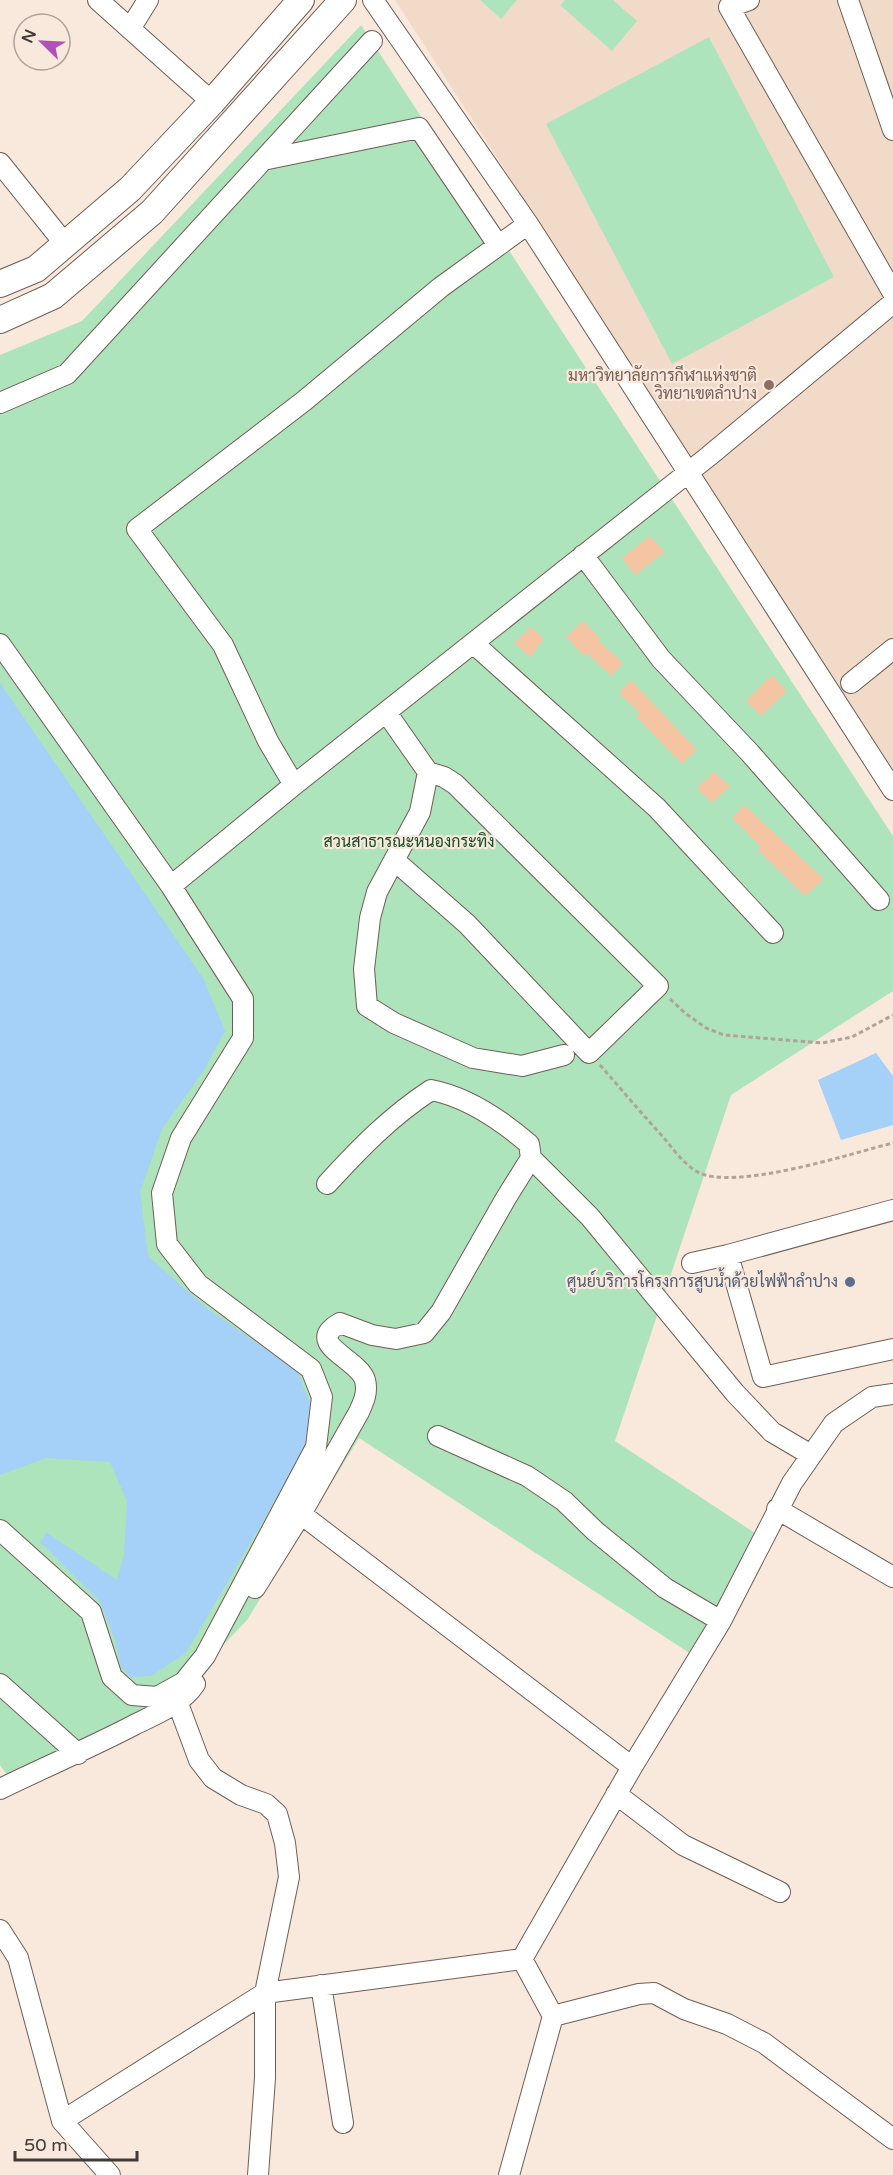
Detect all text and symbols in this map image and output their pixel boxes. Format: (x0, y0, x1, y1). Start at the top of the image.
north arrow (12, 12, 72, 72)
text: N (17, 26, 41, 46)
place label: มหาวิทยาลัยการกีฬาแห่งชาติ วิทยาเขตลำปาง (568, 364, 757, 404)
marker: มหาวิทยาลัยการกีฬาแห่งชาติ วิทยาเขตลำปาง (762, 378, 776, 392)
park label: สวนสาธารณะหนองกระทิง (323, 832, 495, 852)
place label: ศูนย์บริการโครงการสูบน้ำด้วยไฟฟ้าลําปาง (567, 1267, 838, 1293)
marker: ศูนย์บริการโครงการสูบน้ำด้วยไฟฟ้าลําปาง (843, 1275, 857, 1289)
scale bar (15, 2124, 136, 2162)
text: 50 m (24, 2134, 68, 2156)

